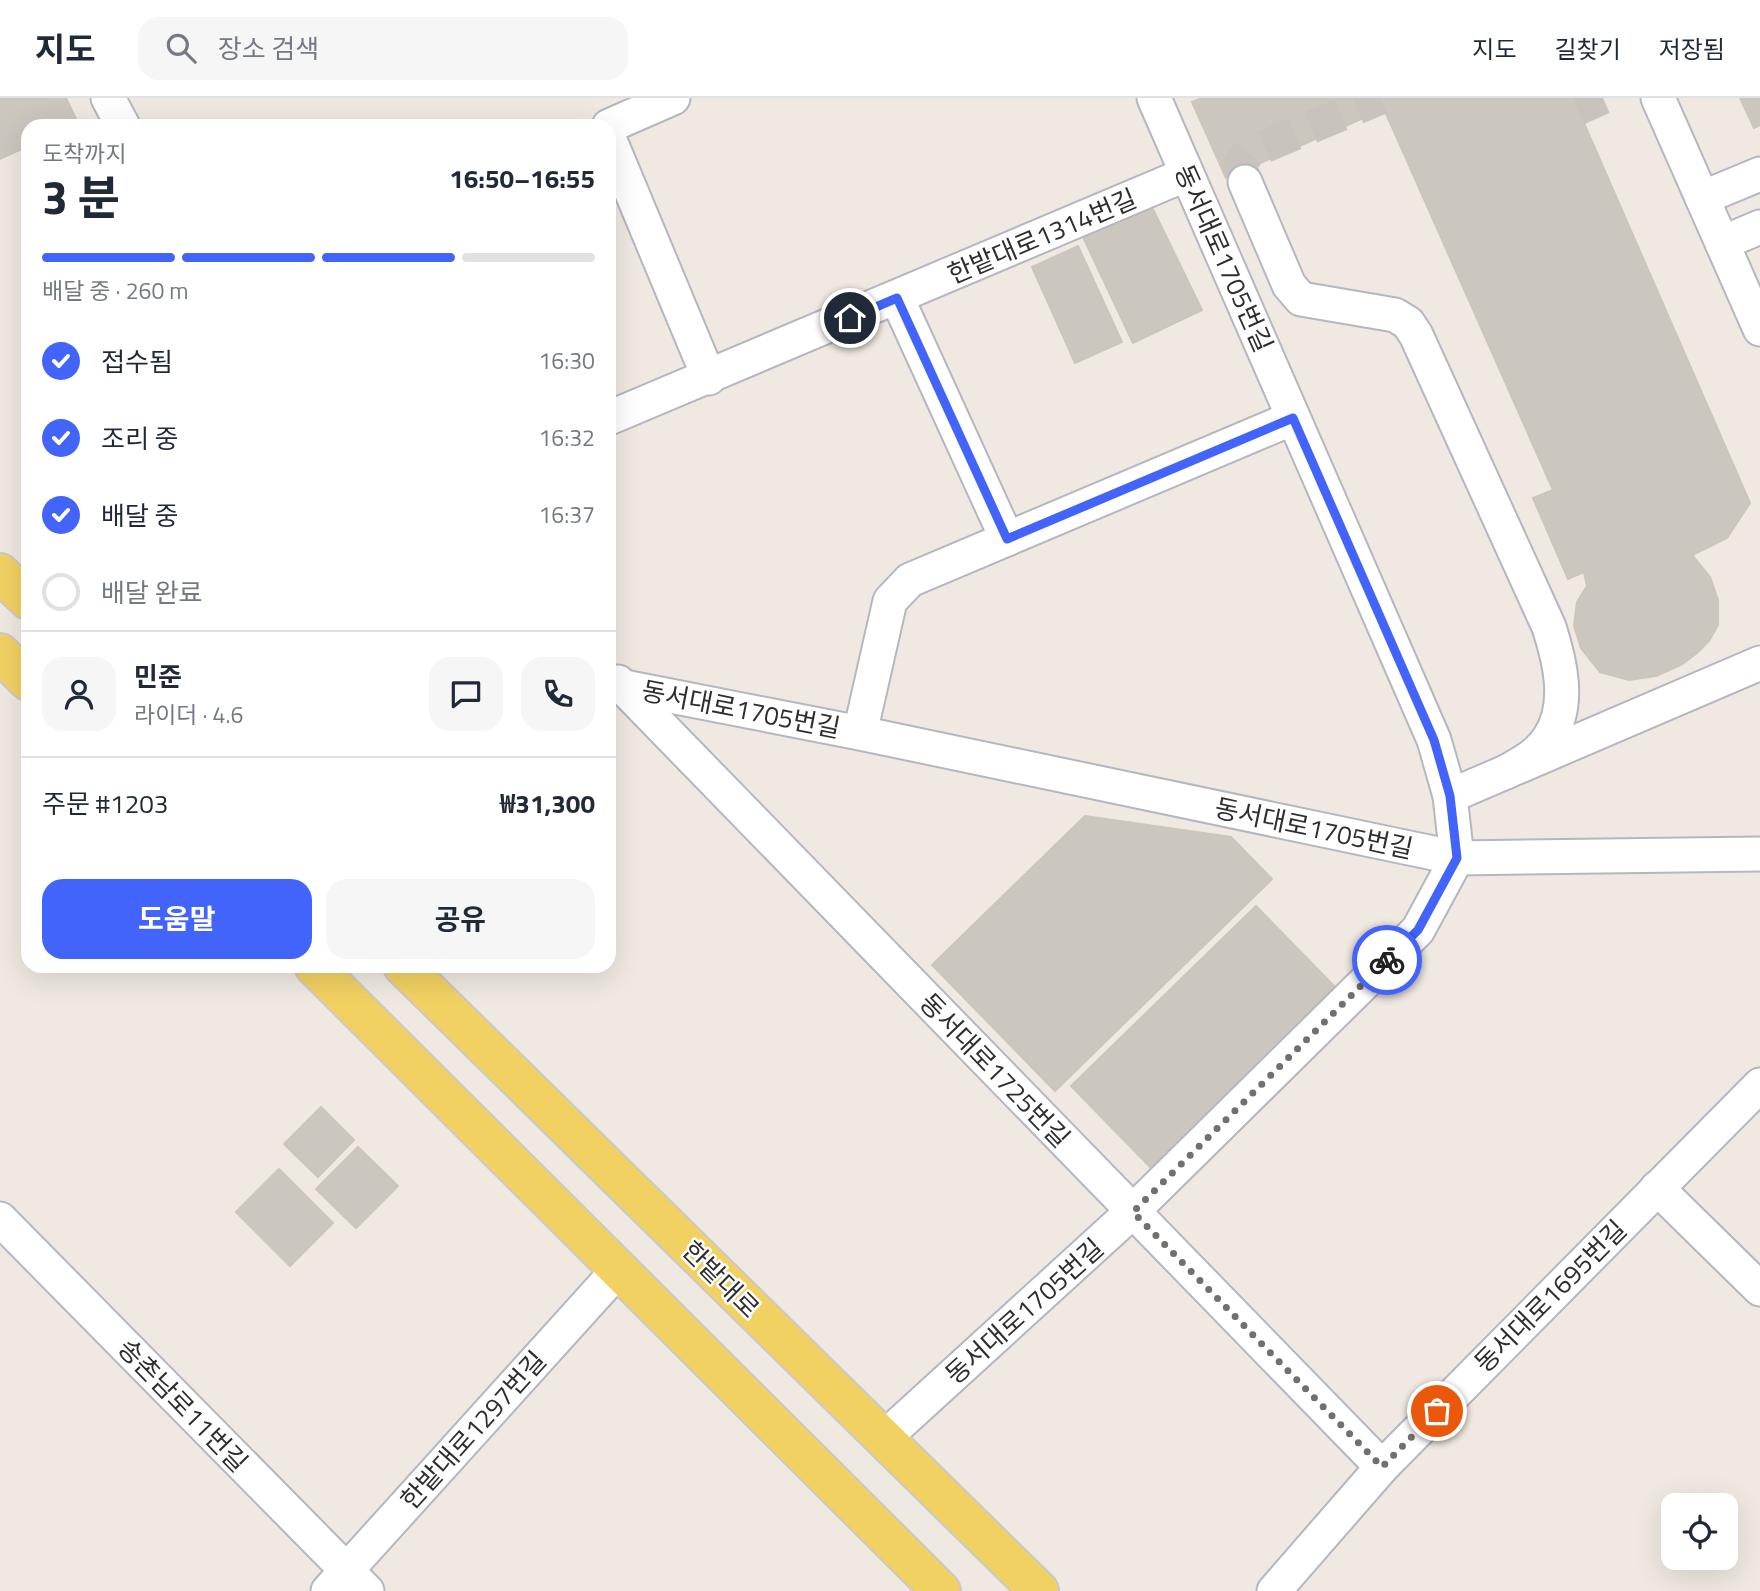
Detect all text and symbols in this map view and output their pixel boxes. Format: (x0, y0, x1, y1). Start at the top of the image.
search box (138, 17, 628, 80)
text: 지도 (35, 24, 96, 74)
icon: search (162, 29, 200, 67)
text: 장소 검색 (218, 29, 319, 68)
text: 지도 (1472, 31, 1517, 67)
text: 길찾기 (1555, 31, 1621, 67)
text: 저장됨 (1659, 31, 1725, 67)
text: 도착까지 (42, 136, 127, 171)
street label: 동서대로1705번길 (1165, 158, 1283, 358)
text: 16:50–16:55 (449, 159, 595, 198)
text: 3 분 (42, 162, 120, 232)
street label: 한밭대로1314번길 (942, 179, 1142, 293)
text: 배달 중 · 260 m (42, 273, 189, 308)
pin (820, 288, 880, 348)
icon: home (831, 299, 869, 337)
icon: check (42, 342, 80, 380)
text: 접수됨 (101, 342, 173, 381)
text: 16:30 (538, 343, 595, 378)
icon: check (42, 419, 80, 457)
text: 조리 중 (101, 419, 178, 458)
text: 16:32 (538, 420, 595, 455)
icon: check (42, 496, 80, 534)
text: 배달 중 (101, 496, 178, 535)
text: 16:37 (538, 497, 595, 532)
text: 배달 완료 (101, 573, 202, 612)
button: person (42, 657, 116, 731)
text: 민준 (134, 657, 182, 696)
button: chat (429, 657, 503, 731)
button: phone (521, 657, 595, 731)
street label: 동서대로1705번길 (638, 671, 844, 747)
text: 라이더 · 4.6 (134, 697, 243, 732)
text: 주문 #1203 (42, 784, 168, 823)
text: ₩31,300 (500, 784, 595, 823)
street label: 동서대로1705번길 (1211, 788, 1417, 868)
button: 도움말 (42, 879, 312, 959)
button: 공유 (326, 879, 595, 959)
courier (1352, 925, 1422, 995)
icon: bike (1368, 941, 1406, 979)
street label: 동서대로1725번길 (911, 984, 1079, 1156)
street label: 동서대로1695번길 (1465, 1211, 1635, 1381)
street label: 동서대로1705번길 (936, 1229, 1112, 1393)
street label: 한밭대로 (673, 1231, 769, 1327)
street label: 송촌남로11번길 (109, 1329, 257, 1481)
street label: 한밭대로1297번길 (391, 1342, 555, 1518)
pin (1407, 1381, 1467, 1441)
icon: bag (1418, 1392, 1456, 1430)
map controls (1661, 1493, 1738, 1570)
button: locate (1661, 1493, 1738, 1570)

